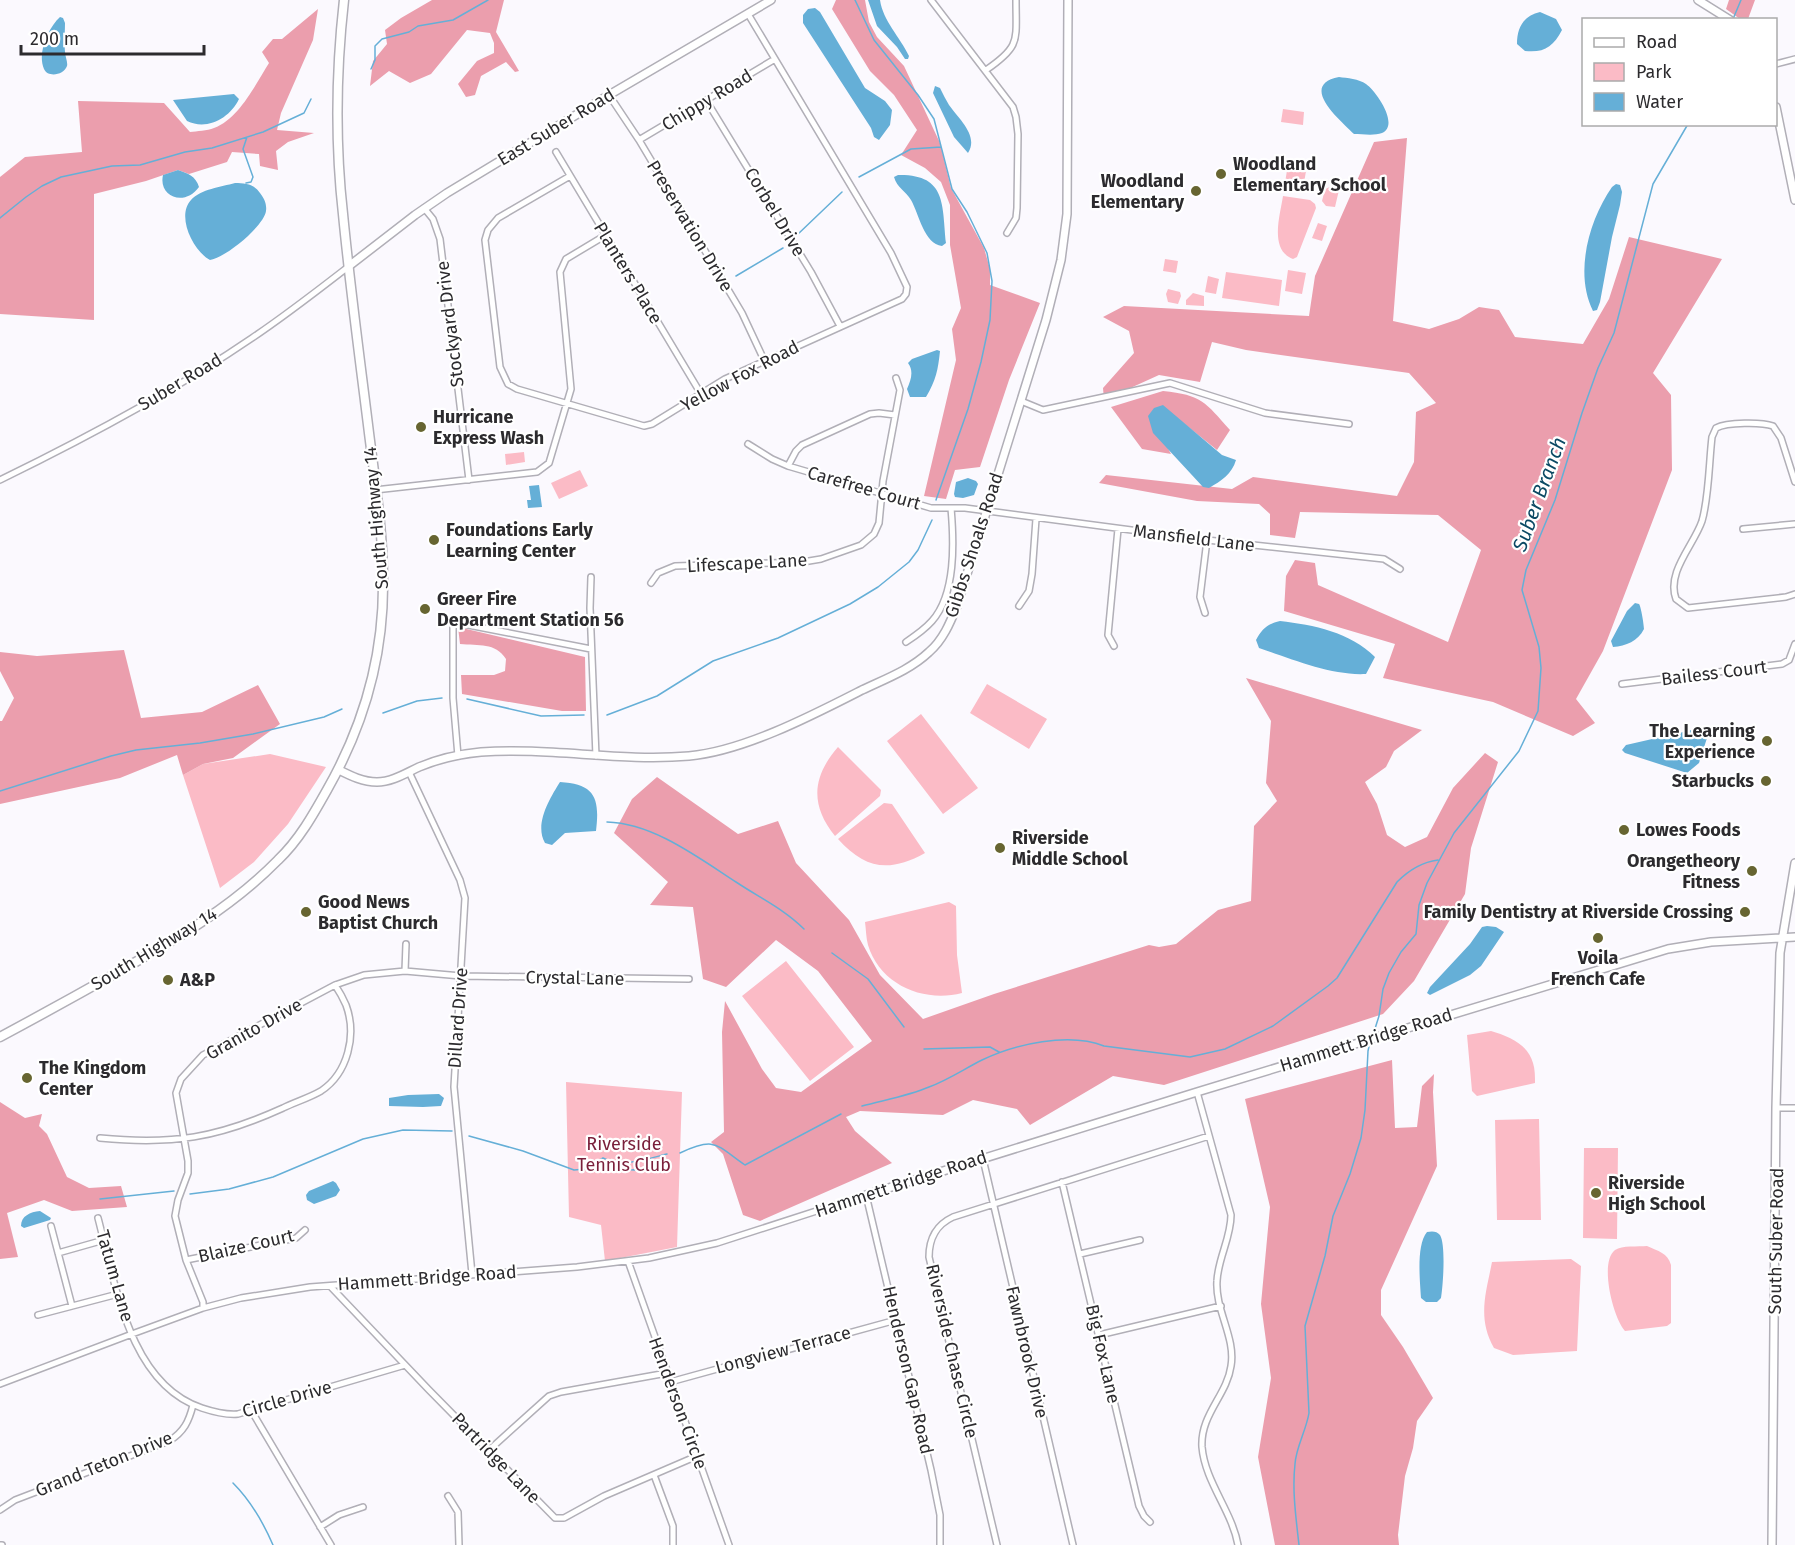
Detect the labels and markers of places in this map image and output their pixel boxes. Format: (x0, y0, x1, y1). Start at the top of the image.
place label: Woodland Elementary School (1233, 153, 1387, 196)
marker: Woodland Elementary School (1214, 167, 1228, 181)
place label: Woodland Elementary (1091, 170, 1185, 213)
marker: Woodland Elementary (1189, 184, 1203, 198)
place label: Hurricane Express Wash (433, 406, 544, 449)
marker: Hurricane Express Wash (414, 420, 428, 434)
place label: Foundations Early Learning Center (446, 519, 593, 562)
marker: Foundations Early Learning Center (427, 533, 441, 547)
place label: Greer Fire Department Station 56 (437, 588, 624, 631)
marker: Greer Fire Department Station 56 (418, 602, 432, 616)
place label: The Learning Experience (1649, 720, 1755, 763)
marker: The Learning Experience (1760, 734, 1774, 748)
place label: Starbucks (1672, 770, 1754, 792)
marker: Starbucks (1759, 774, 1773, 788)
place label: Lowes Foods (1636, 819, 1741, 841)
marker: Lowes Foods (1617, 823, 1631, 837)
place label: Riverside Middle School (1012, 827, 1129, 870)
marker: Riverside Middle School (993, 841, 1007, 855)
place label: Orangetheory Fitness (1627, 850, 1741, 893)
marker: Orangetheory Fitness (1745, 864, 1759, 878)
place label: Good News Baptist Church (318, 891, 438, 934)
place label: Family Dentistry at Riverside Crossing (1424, 901, 1733, 923)
marker: Good News Baptist Church (299, 905, 313, 919)
marker: Family Dentistry at Riverside Crossing (1738, 905, 1752, 919)
marker: Voila French Cafe (1591, 931, 1605, 945)
place label: Voila French Cafe (1551, 947, 1645, 990)
place label: A&P (179, 969, 215, 991)
marker: A&P (161, 973, 175, 987)
place label: The Kingdom Center (39, 1057, 146, 1100)
marker: The Kingdom Center (20, 1071, 34, 1085)
place label: Riverside High School (1608, 1172, 1706, 1215)
marker: Riverside High School (1589, 1186, 1603, 1200)

